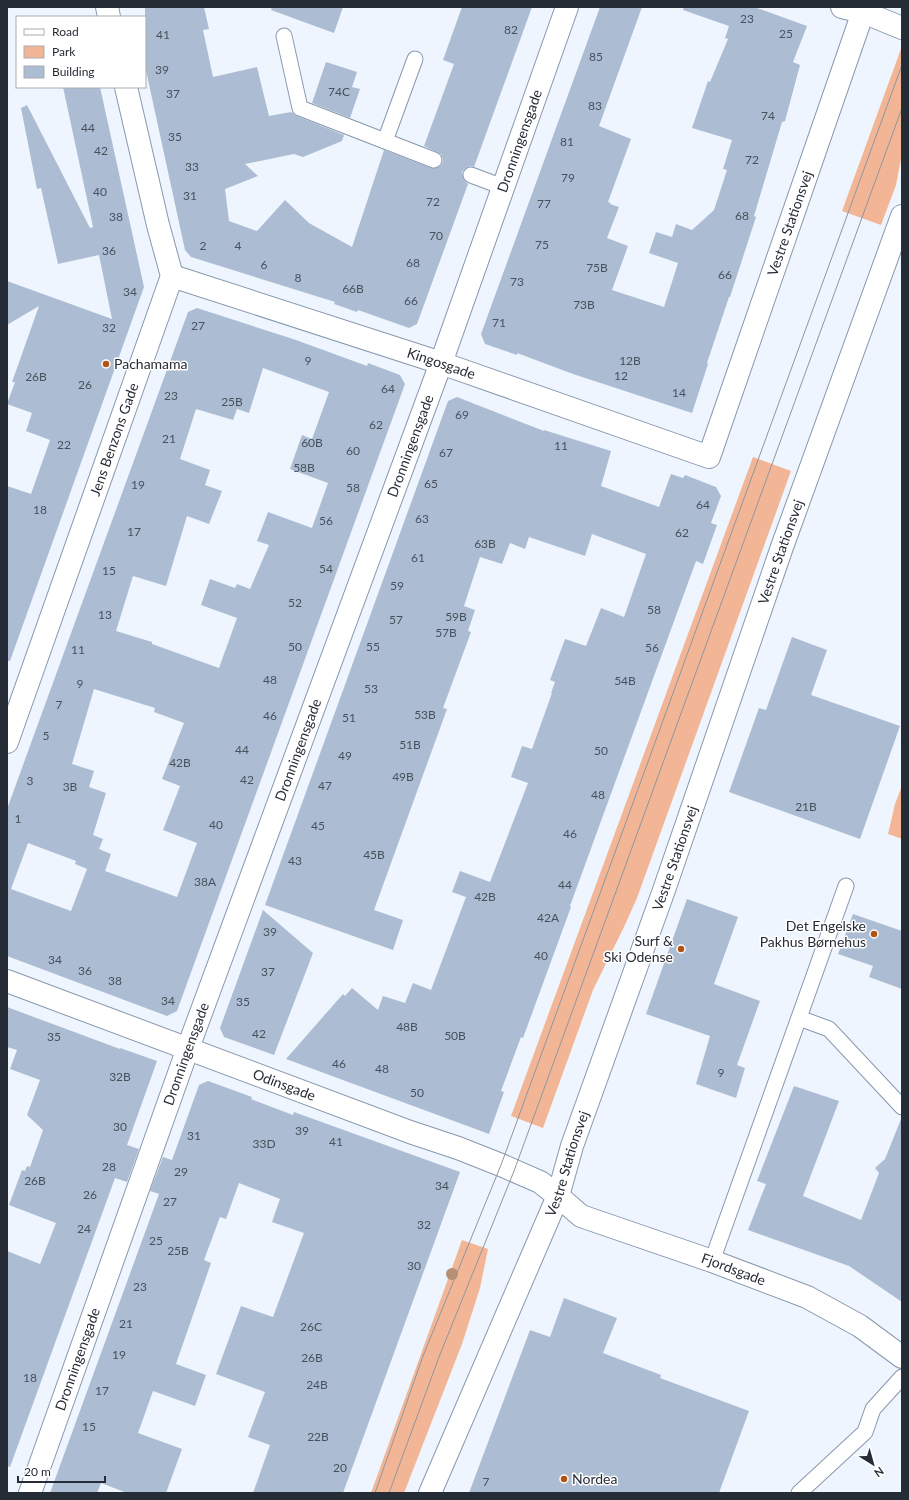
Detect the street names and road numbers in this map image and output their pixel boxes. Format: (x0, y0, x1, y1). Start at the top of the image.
street label: Dronningensgade (493, 87, 545, 195)
street label: Vestre Stationsvej (763, 168, 815, 278)
street label: Kingosgade (405, 344, 478, 382)
street label: Jens Benzons Gade (86, 380, 141, 498)
street label: Dronningensgade (383, 392, 437, 499)
street label: Vestre Stationsvej (754, 497, 807, 606)
street label: Dronningensgade (271, 696, 324, 803)
street label: Vestre Stationsvej (648, 803, 700, 913)
street label: Dronningensgade (159, 1000, 212, 1107)
street label: Odinsgade (251, 1065, 318, 1104)
street label: Vestre Stationsvej (541, 1108, 592, 1219)
street label: Fjordsgade (699, 1249, 768, 1289)
street label: Dronningensgade (51, 1305, 103, 1413)

